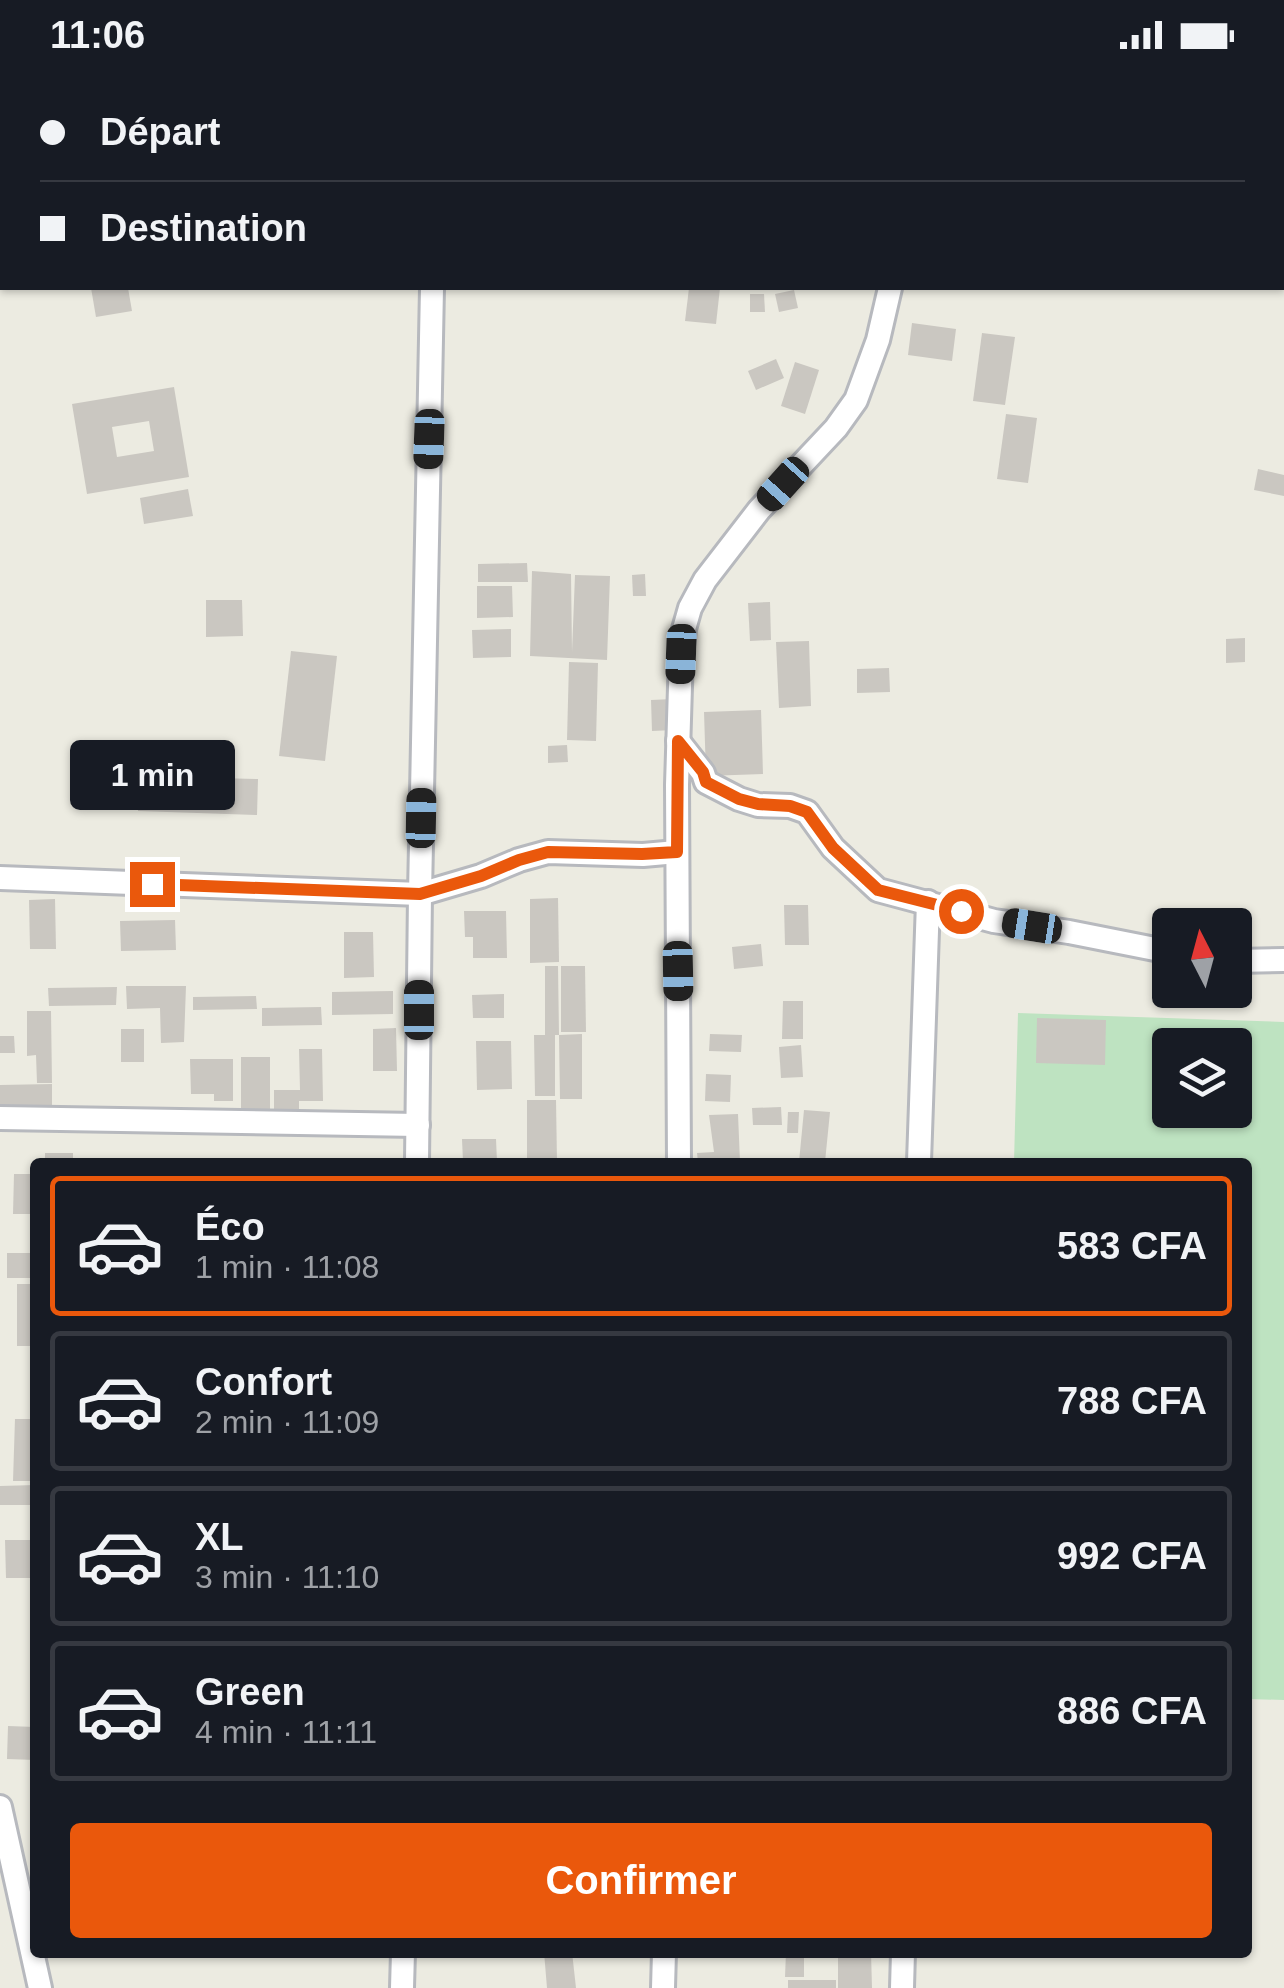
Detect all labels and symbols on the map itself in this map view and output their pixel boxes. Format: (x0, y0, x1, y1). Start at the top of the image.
car (413, 408, 445, 470)
car (752, 452, 814, 516)
car (665, 623, 697, 685)
callout: 1 min (70, 739, 234, 809)
car (405, 788, 437, 848)
route end (130, 862, 175, 907)
route start (939, 889, 984, 934)
car (1000, 906, 1064, 946)
north arrow (1152, 908, 1252, 1008)
car (662, 941, 694, 1001)
car (404, 980, 434, 1040)

